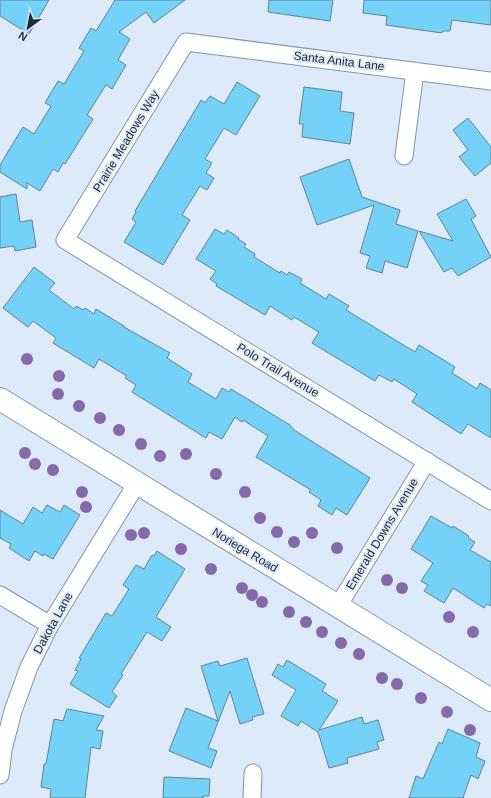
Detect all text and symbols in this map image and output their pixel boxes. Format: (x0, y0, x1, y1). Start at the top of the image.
north arrow (8, 8, 48, 48)
text: N (16, 29, 29, 44)
street label: Santa Anita Lane (293, 48, 386, 74)
street label: Prairie Meadows Way (90, 88, 162, 194)
street label: Polo Trail Avenue (234, 340, 322, 400)
street label: Emerald Downs Avenue (343, 475, 421, 592)
street label: Noriega Road (210, 525, 280, 575)
street label: Dakota Lane (30, 590, 76, 656)

